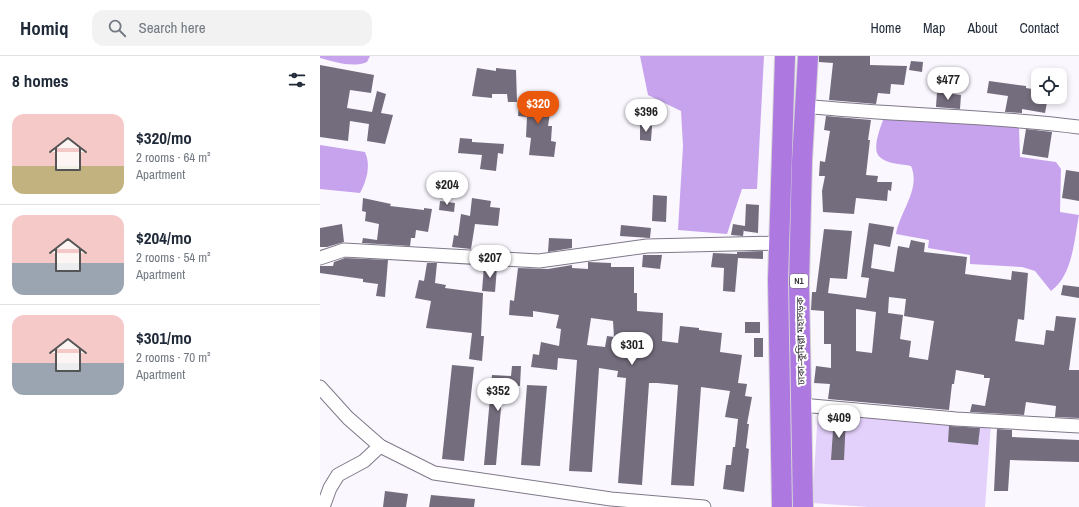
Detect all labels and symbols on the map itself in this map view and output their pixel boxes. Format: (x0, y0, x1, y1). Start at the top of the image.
pin: $477 (924, 67, 972, 101)
pin: $320 (514, 91, 562, 125)
pin: $396 (622, 99, 670, 133)
pin: $204 (423, 172, 471, 206)
pin: $207 (466, 245, 514, 279)
road number: N1 (790, 274, 808, 288)
street label: ঢাকা–কুমিল্লা মহাসড়ক (793, 296, 808, 386)
pin: $301 (608, 332, 656, 366)
pin: $352 (474, 378, 522, 412)
pin: $409 (815, 405, 863, 439)

